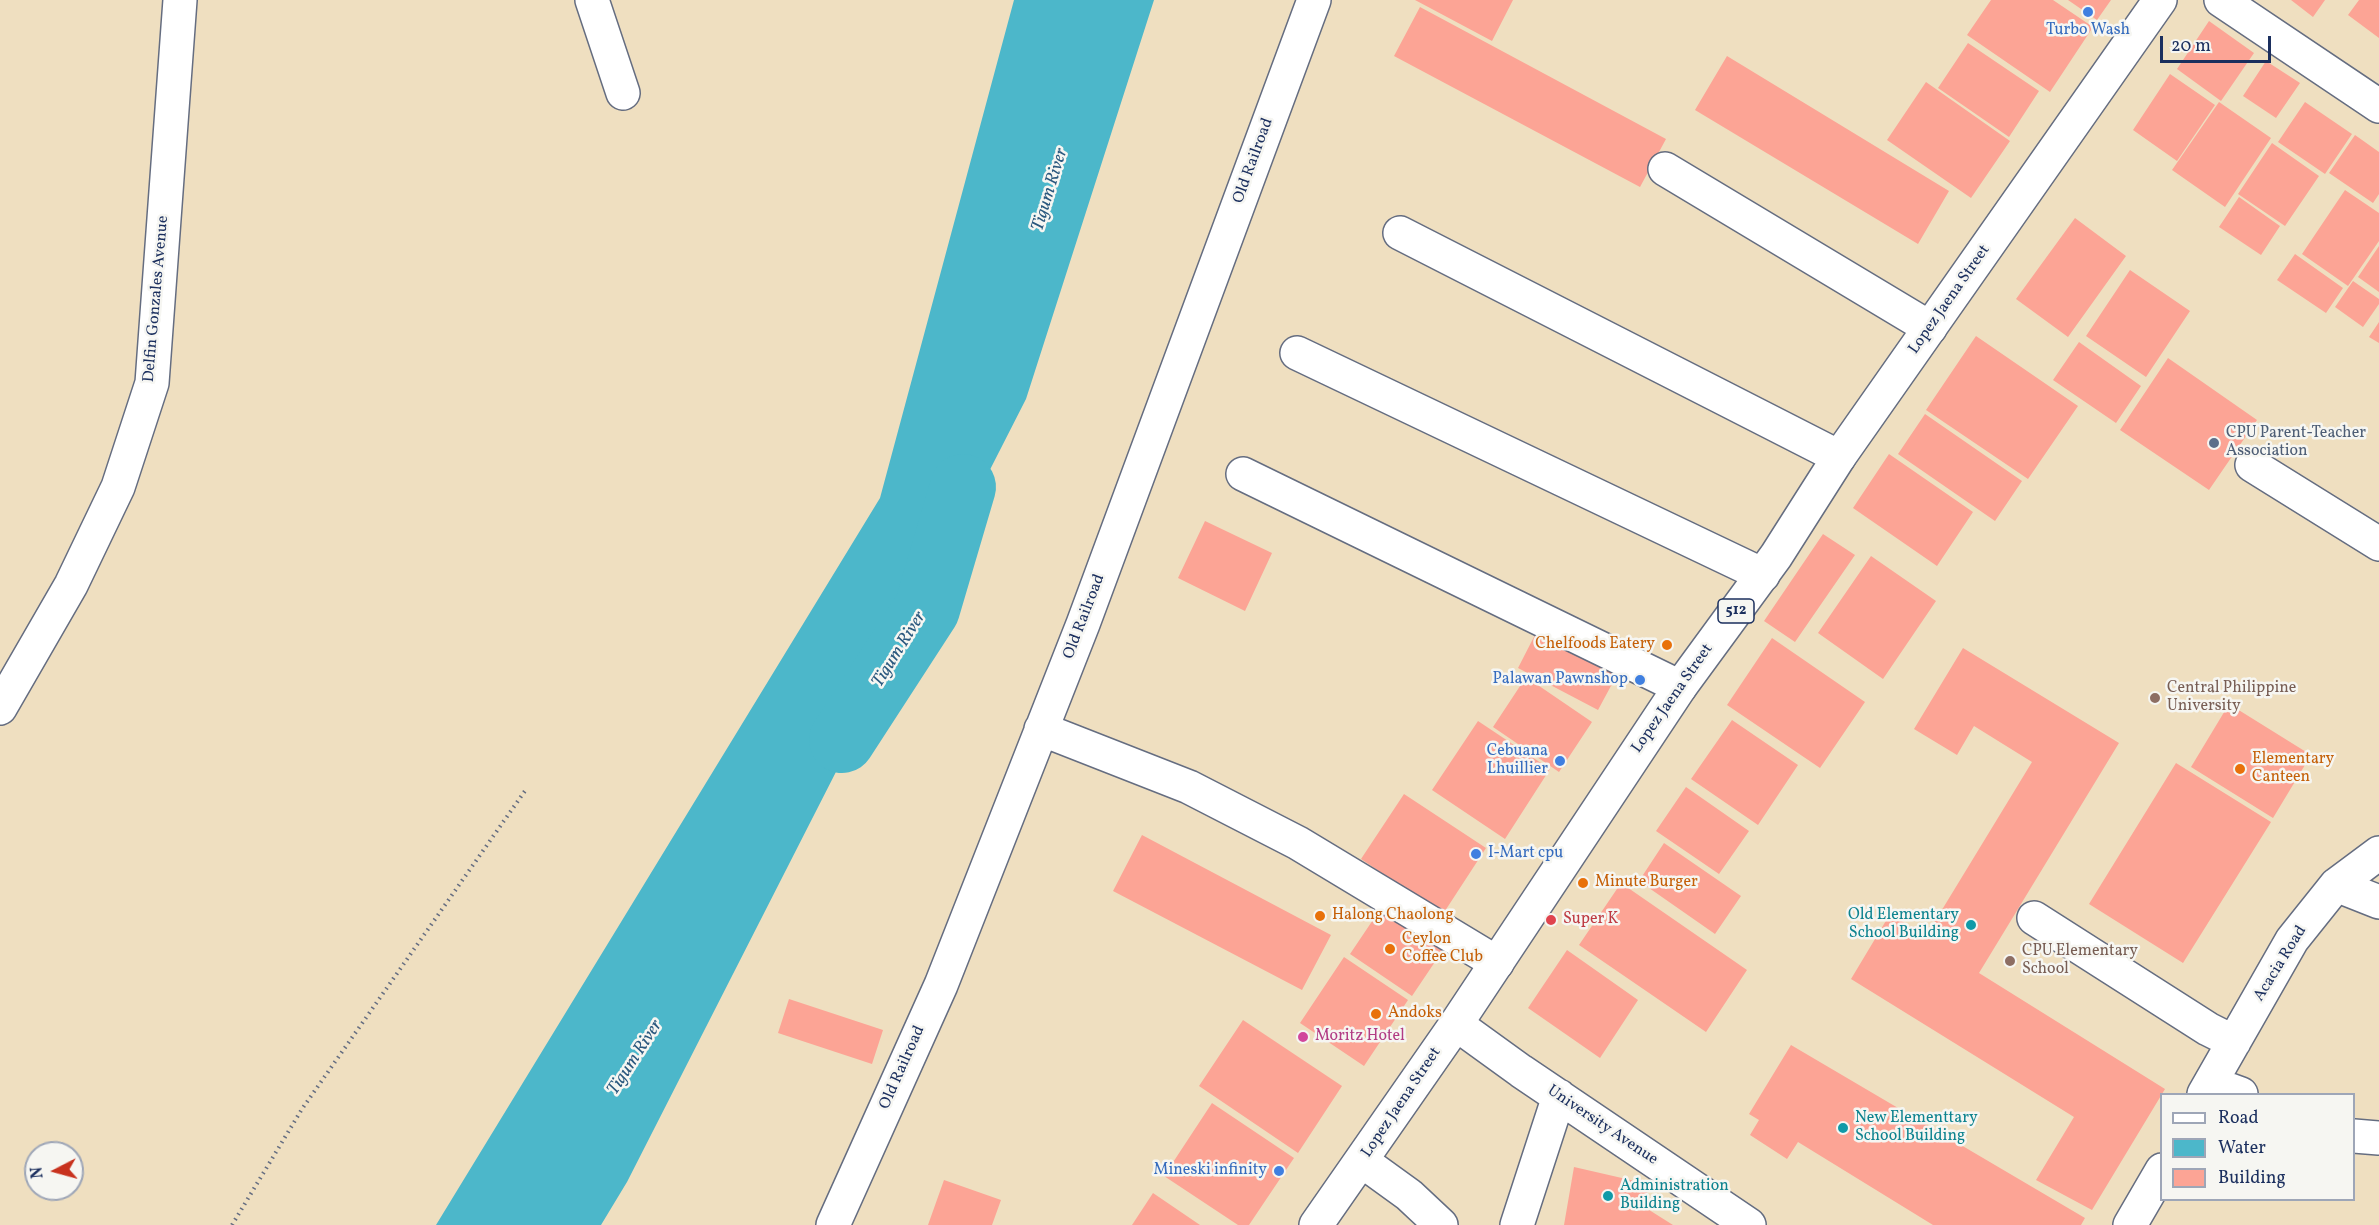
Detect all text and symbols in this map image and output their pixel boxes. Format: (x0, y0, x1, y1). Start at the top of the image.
marker: Turbo Wash (2081, 5, 2095, 19)
place label: Turbo Wash (2046, 21, 2130, 41)
scale bar (2163, 24, 2274, 62)
text: 20 m (2171, 34, 2211, 59)
street label: Old Railroad (1230, 116, 1278, 206)
water label: Tigum River (1028, 146, 1074, 234)
street label: Delfin Gonzales Avenue (140, 215, 174, 383)
street label: Lopez Jaena Street (1905, 242, 1995, 358)
place label: CPU Parent-Teacher Association (2226, 424, 2366, 462)
marker: CPU Parent-Teacher Association (2207, 436, 2221, 450)
street label: Old Railroad (1060, 572, 1110, 662)
road number: 512 (1718, 599, 1754, 623)
water label: Tigum River (868, 608, 932, 692)
place label: Chelfoods Eatery (1535, 635, 1655, 655)
marker: Chelfoods Eatery (1660, 638, 1674, 652)
street label: Lopez Jaena Street (1628, 641, 1718, 757)
place label: Palawan Pawnshop (1493, 670, 1628, 690)
marker: Palawan Pawnshop (1633, 673, 1647, 687)
place label: Central Philippine University (2167, 679, 2296, 717)
marker: Central Philippine University (2148, 691, 2162, 705)
place label: Cebuana Lhuillier (1487, 742, 1548, 780)
place label: Elementary Canteen (2252, 750, 2334, 788)
marker: Cebuana Lhuillier (1553, 754, 1567, 768)
marker: Elementary Canteen (2233, 762, 2247, 776)
place label: I-Mart cpu (1488, 844, 1563, 864)
marker: I-Mart cpu (1469, 847, 1483, 861)
place label: Minute Burger (1595, 873, 1698, 893)
marker: Minute Burger (1576, 876, 1590, 890)
place label: Halong Chaolong (1332, 906, 1454, 926)
place label: Old Elementary School Building (1848, 906, 1959, 944)
marker: Halong Chaolong (1313, 909, 1327, 923)
place label: Super K (1563, 910, 1618, 930)
marker: Super K (1544, 913, 1558, 927)
marker: Old Elementary School Building (1964, 918, 1978, 932)
street label: Acacia Road (2250, 923, 2312, 1005)
place label: Ceylon Coffee Club (1402, 930, 1483, 968)
marker: Ceylon Coffee Club (1383, 942, 1397, 956)
place label: CPU Elementary School (2022, 942, 2138, 980)
marker: CPU Elementary School (2003, 954, 2017, 968)
place label: Andoks (1388, 1004, 1442, 1024)
marker: Andoks (1369, 1007, 1383, 1021)
water label: Tigum River (604, 1016, 668, 1100)
street label: Old Railroad (876, 1023, 930, 1113)
place label: Moritz Hotel (1315, 1027, 1405, 1047)
marker: Moritz Hotel (1296, 1030, 1310, 1044)
street label: Lopez Jaena Street (1358, 1044, 1446, 1162)
street label: University Avenue (1543, 1082, 1661, 1170)
legend (2160, 1093, 2355, 1201)
text: Road (2218, 1106, 2259, 1131)
place label: New Elementtary School Building (1855, 1109, 1978, 1147)
marker: New Elementtary School Building (1836, 1121, 1850, 1135)
text: Water (2218, 1136, 2266, 1161)
north arrow (24, 1141, 84, 1201)
place label: Mineski infinity (1154, 1161, 1267, 1181)
marker: Mineski infinity (1272, 1164, 1286, 1178)
text: N (27, 1166, 50, 1180)
text: Building (2218, 1166, 2286, 1191)
place label: Administration Building (1620, 1177, 1729, 1215)
marker: Administration Building (1601, 1189, 1615, 1203)

